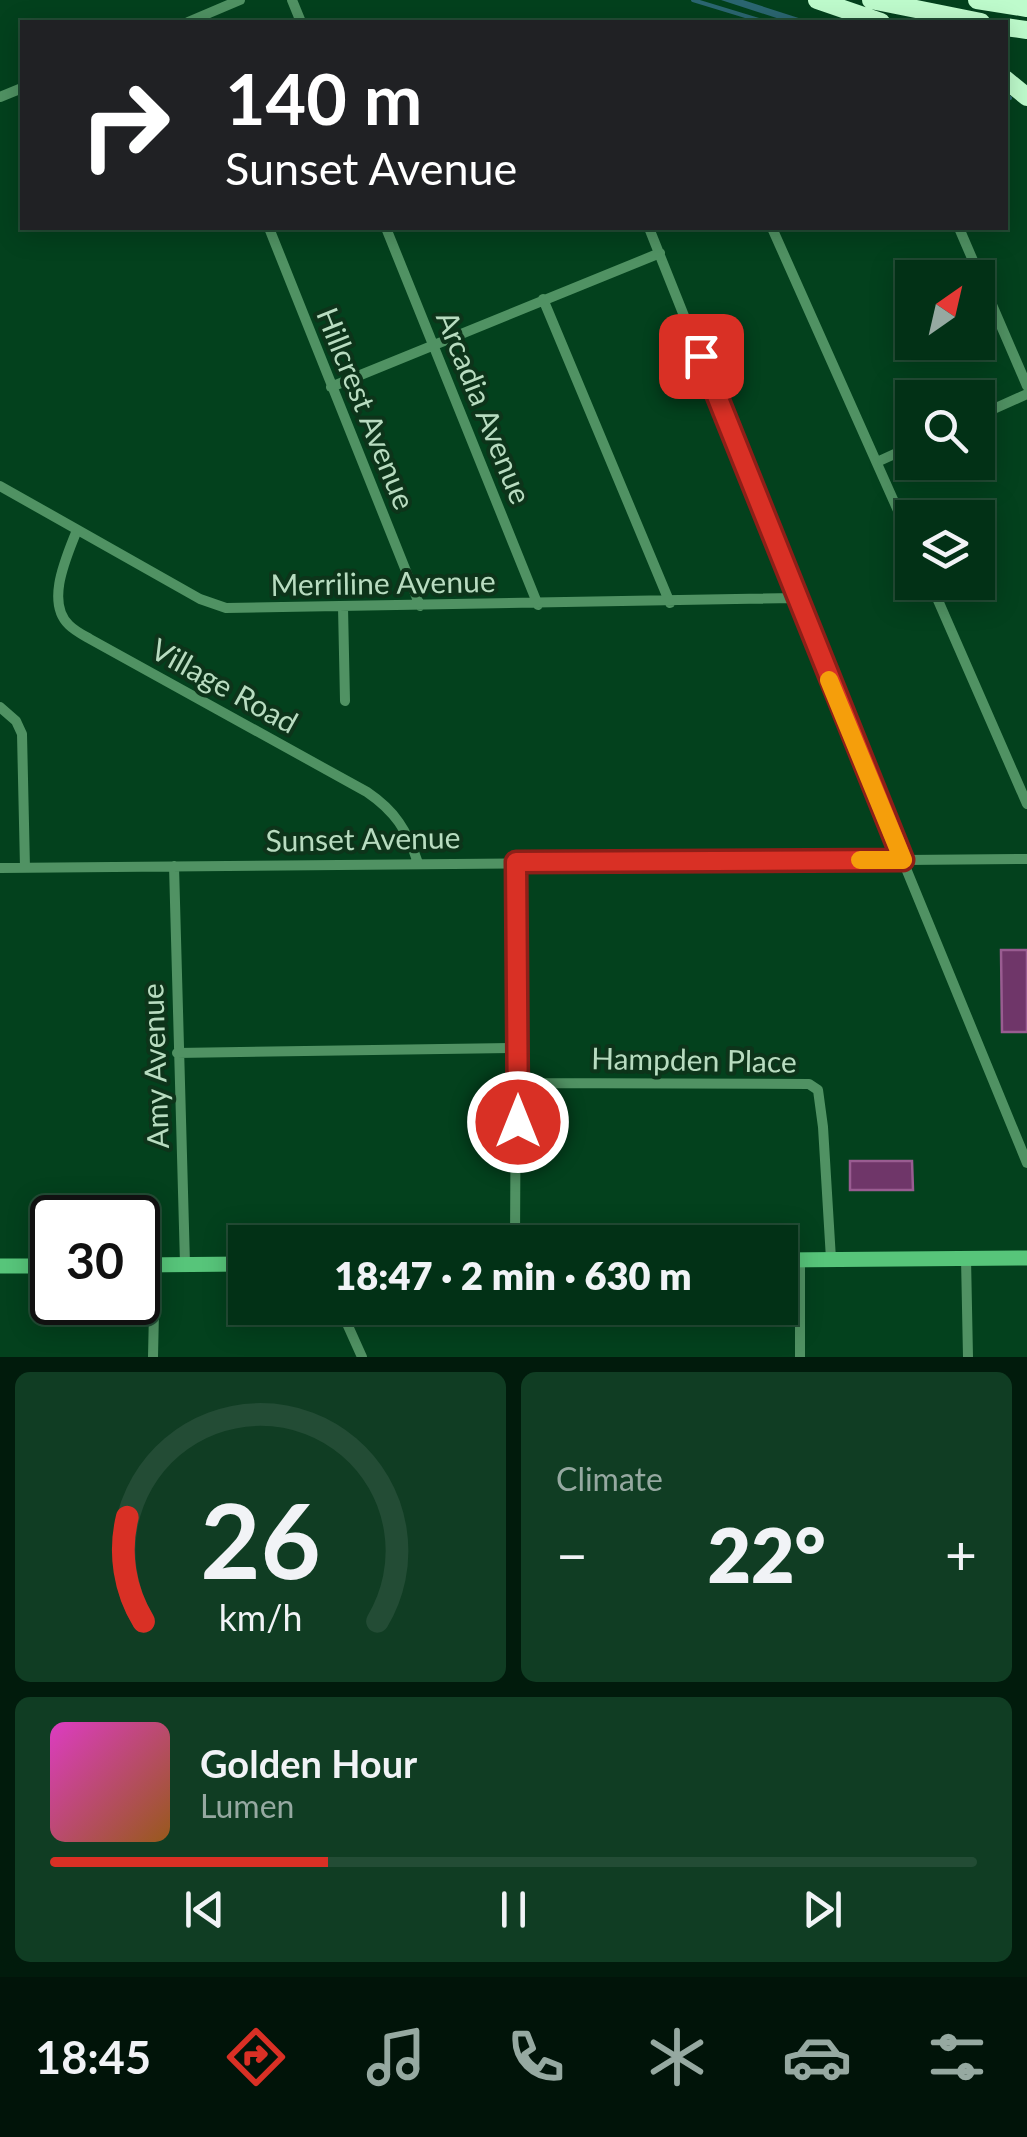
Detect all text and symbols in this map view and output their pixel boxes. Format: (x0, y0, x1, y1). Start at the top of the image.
text: 140 m (225, 56, 422, 140)
icon: right (60, 60, 190, 190)
text: Sunset Avenue (225, 141, 517, 195)
north arrow (895, 260, 995, 360)
map controls (895, 260, 995, 600)
street label: Hillcrest Avenue (310, 302, 424, 514)
street label: Arcadia Avenue (430, 305, 540, 509)
pin (659, 314, 744, 399)
icon: arrive (674, 329, 729, 384)
button: search (895, 380, 995, 480)
button: layers (895, 500, 995, 600)
street label: Merriline Avenue (270, 562, 496, 602)
street label: Village Road (145, 630, 305, 740)
street label: Sunset Avenue (265, 818, 461, 858)
street label: Amy Avenue (133, 983, 175, 1149)
street label: Hampden Place (591, 1039, 797, 1079)
position arrow (466, 1070, 570, 1174)
speed limit sign: 30 (30, 1195, 160, 1325)
text: 18:47 · 2 min · 630 m (334, 1252, 692, 1298)
text: Climate (556, 1459, 663, 1498)
text: 26 (200, 1476, 321, 1601)
text: 22° (707, 1509, 826, 1599)
text: − (556, 1521, 588, 1587)
text: + (945, 1521, 977, 1587)
text: km/h (219, 1596, 302, 1639)
text: Golden Hour (200, 1740, 417, 1786)
text: Lumen (200, 1786, 294, 1825)
icon: previous (177, 1882, 232, 1937)
icon: pause (486, 1882, 541, 1937)
icon: next (795, 1882, 850, 1937)
icon: directions (221, 2022, 291, 2092)
icon: music (361, 2022, 431, 2092)
icon: phone (501, 2022, 571, 2092)
icon: climate (642, 2022, 712, 2092)
icon: car (782, 2022, 852, 2092)
icon: filters (922, 2022, 992, 2092)
text: 18:45 (35, 2030, 151, 2084)

